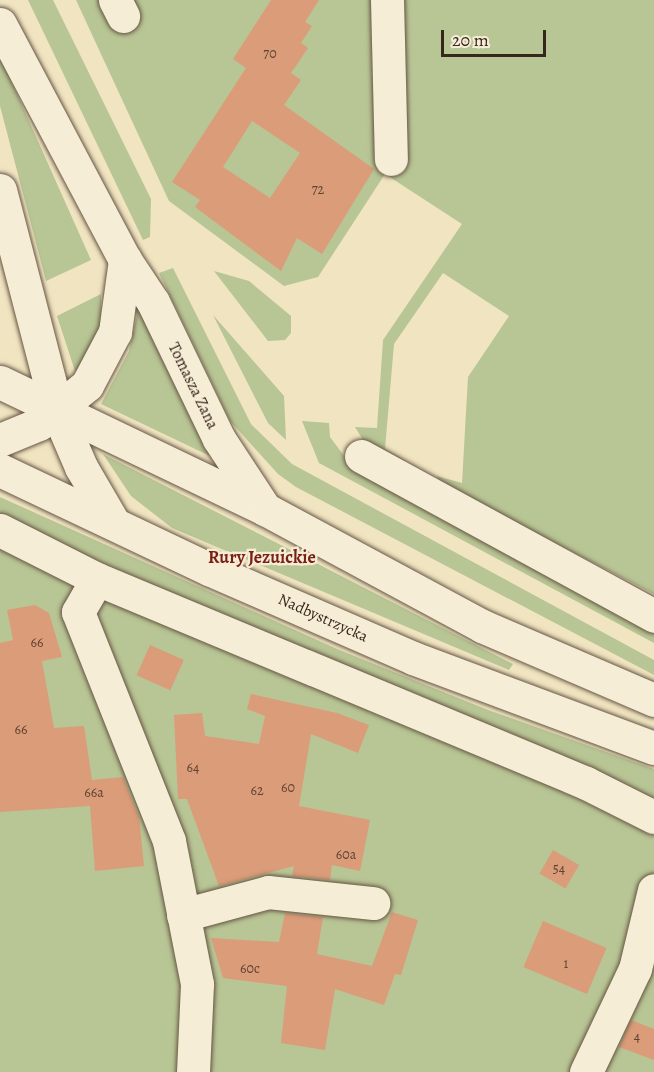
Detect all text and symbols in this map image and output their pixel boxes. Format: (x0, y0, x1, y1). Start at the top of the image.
scale bar (444, 18, 549, 56)
text: 20 m (452, 28, 489, 52)
house number: 70 (263, 46, 277, 62)
house number: 72 (312, 182, 324, 198)
street label: Tomasza Zana (164, 340, 222, 432)
district label: Rury Jezuickie (208, 546, 316, 568)
street label: Nadbystrzycka (275, 590, 371, 646)
house number: 66 (31, 635, 43, 651)
house number: 66 (15, 722, 27, 738)
house number: 64 (187, 760, 199, 776)
house number: 60 (281, 780, 295, 796)
house number: 62 (250, 783, 264, 799)
house number: 66a (84, 785, 104, 801)
house number: 60a (336, 847, 356, 863)
house number: 54 (553, 861, 565, 877)
house number: 1 (564, 956, 568, 972)
house number: 60c (240, 961, 260, 977)
house number: 4 (634, 1029, 640, 1045)

